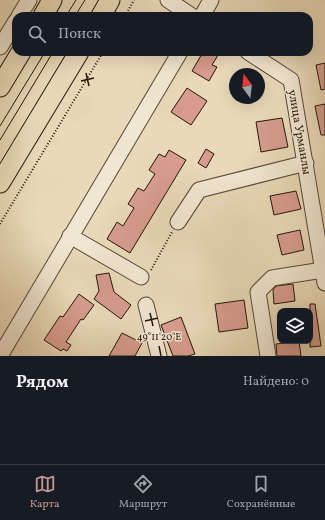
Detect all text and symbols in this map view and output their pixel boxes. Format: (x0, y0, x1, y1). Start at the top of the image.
search box (12, 12, 313, 56)
icon: search (26, 23, 48, 45)
text: Поиск (58, 24, 101, 45)
north arrow (229, 68, 265, 104)
street label: улица Урманлы (284, 88, 314, 176)
map controls (277, 308, 313, 344)
button: layers (277, 308, 313, 344)
text: 49°11'20"E (137, 330, 181, 344)
text: Рядом (16, 371, 69, 394)
text: Найдено: 0 (243, 373, 309, 391)
tab: Карта (30, 473, 60, 512)
tab: Маршрут (119, 473, 167, 512)
tab: Сохранённые (227, 473, 295, 512)

